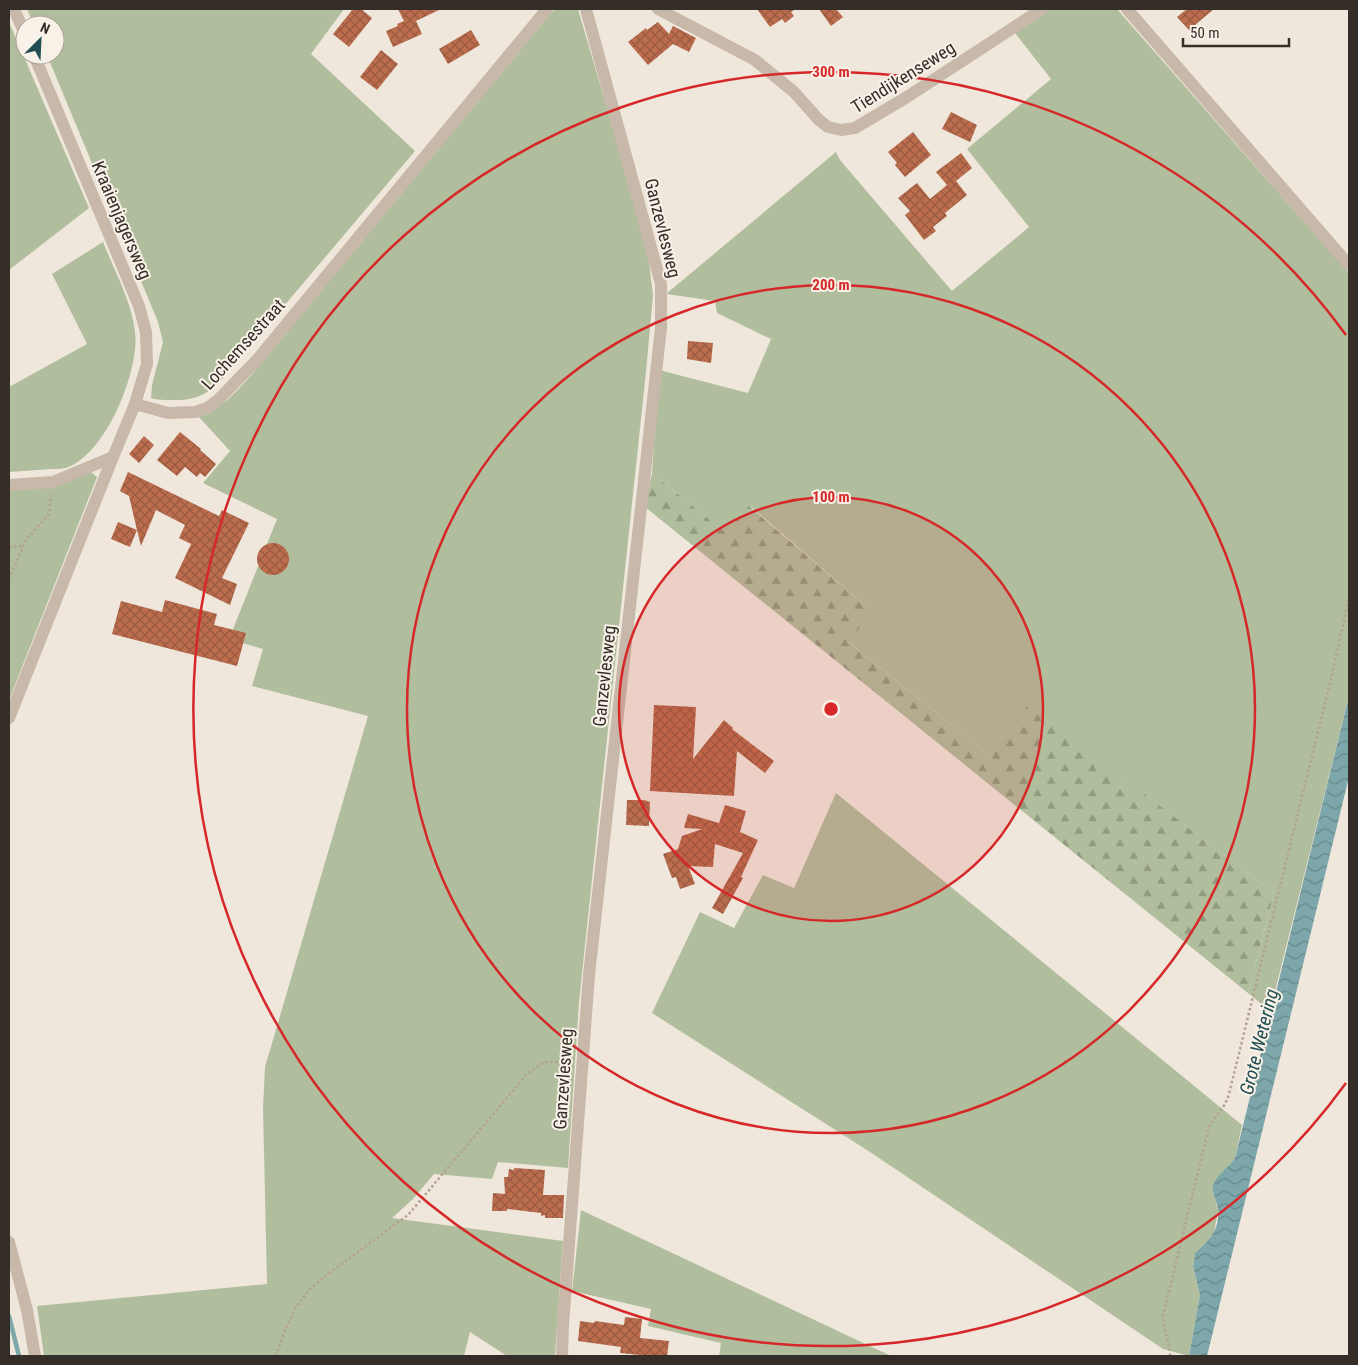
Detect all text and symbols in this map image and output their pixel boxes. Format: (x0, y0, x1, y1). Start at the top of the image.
north arrow (15, 15, 65, 65)
scale bar (1183, 15, 1289, 47)
text: N (38, 19, 52, 37)
text: 50 m (1190, 24, 1220, 42)
street label: Tiendijkenseweg (847, 37, 959, 117)
text: 300 m (812, 63, 850, 81)
street label: Kraaienjagersweg (88, 158, 156, 282)
street label: Ganzevlesweg (641, 176, 685, 280)
text: 200 m (812, 276, 850, 294)
street label: Lochemsestraat (197, 294, 289, 394)
text: 100 m (812, 488, 850, 506)
street label: Ganzevlesweg (588, 624, 620, 728)
centre of rings (822, 700, 840, 718)
water label: Grote Wetering (1235, 987, 1283, 1097)
street label: Ganzevlesweg (549, 1028, 577, 1130)

